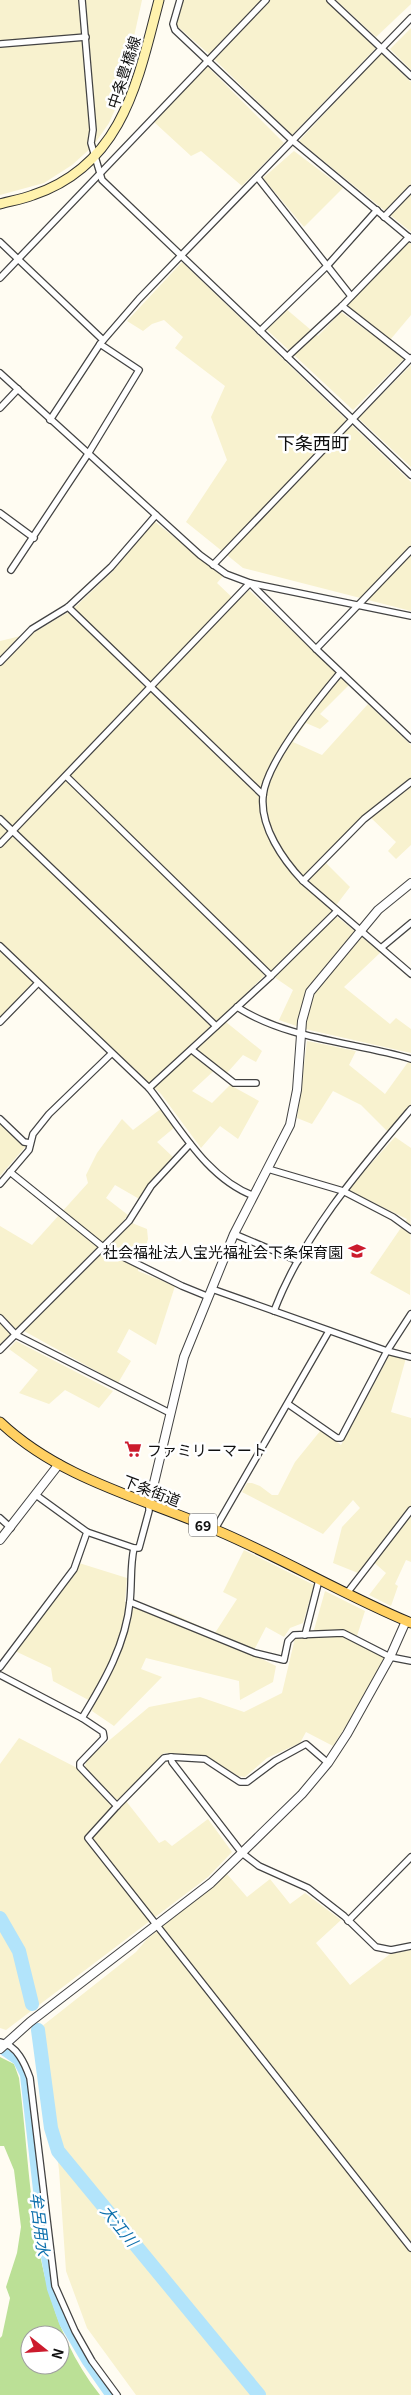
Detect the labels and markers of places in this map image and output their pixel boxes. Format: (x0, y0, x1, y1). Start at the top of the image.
place label: 社会福祉法人宝光福祉会下条保育園 (103, 1241, 343, 1262)
school or university icon: 社会福祉法人宝光福祉会下条保育園 (347, 1241, 367, 1261)
supermarket icon: ファミリーマート (123, 1439, 143, 1459)
place label: ファミリーマート (147, 1439, 267, 1460)

